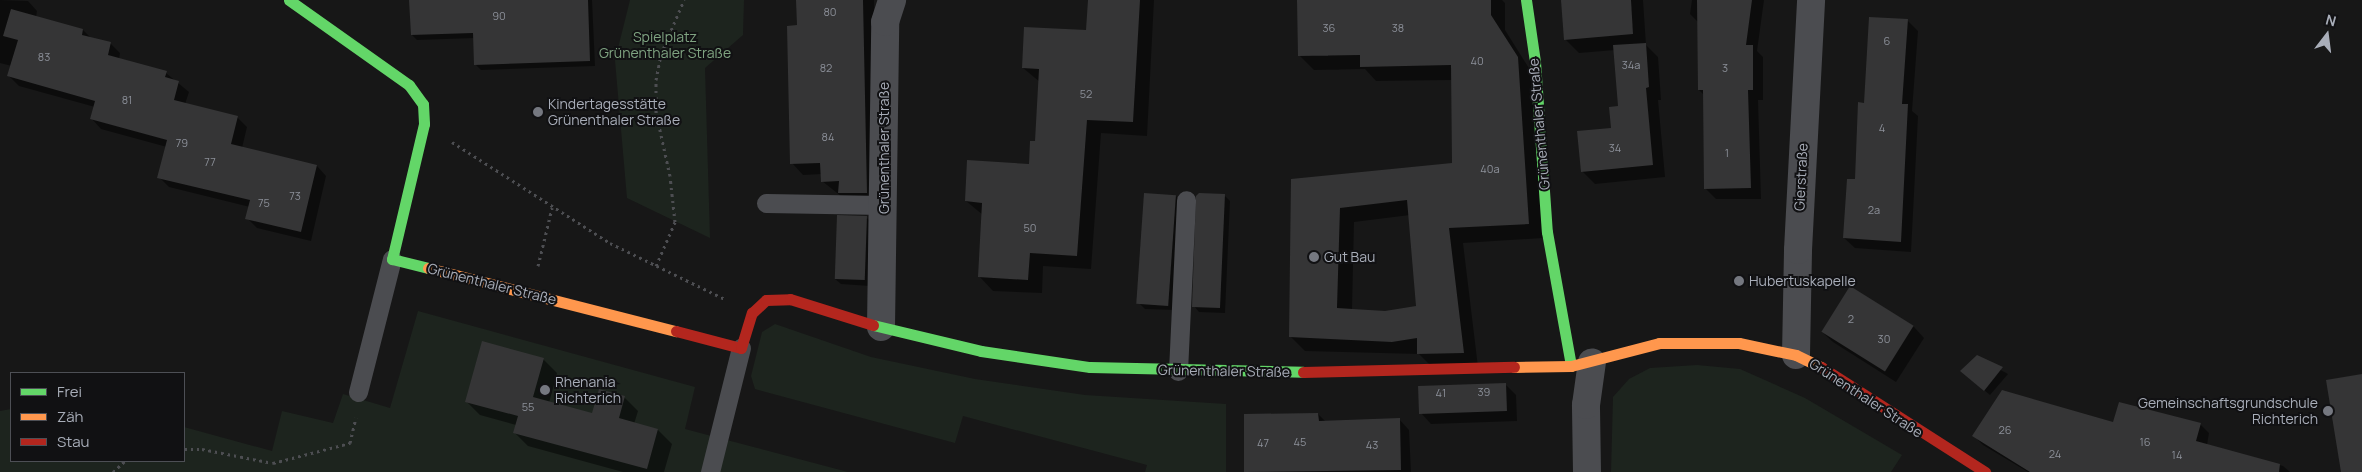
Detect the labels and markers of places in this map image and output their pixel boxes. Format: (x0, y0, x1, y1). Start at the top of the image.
place label: Kindertagesstätte Grünenthaler Straße (548, 96, 680, 128)
marker: Kindertagesstätte Grünenthaler Straße (532, 106, 544, 118)
place label: Gut Bau (1324, 249, 1375, 265)
marker: Gut Bau (1308, 251, 1320, 263)
place label: Hubertuskapelle (1749, 273, 1856, 289)
marker: Hubertuskapelle (1733, 275, 1745, 287)
place label: Rhenania Richterich (555, 374, 621, 407)
marker: Rhenania Richterich (539, 384, 551, 396)
place label: Gemeinschaftsgrundschule Richterich (2138, 395, 2318, 428)
marker: Gemeinschaftsgrundschule Richterich (2322, 405, 2334, 417)

